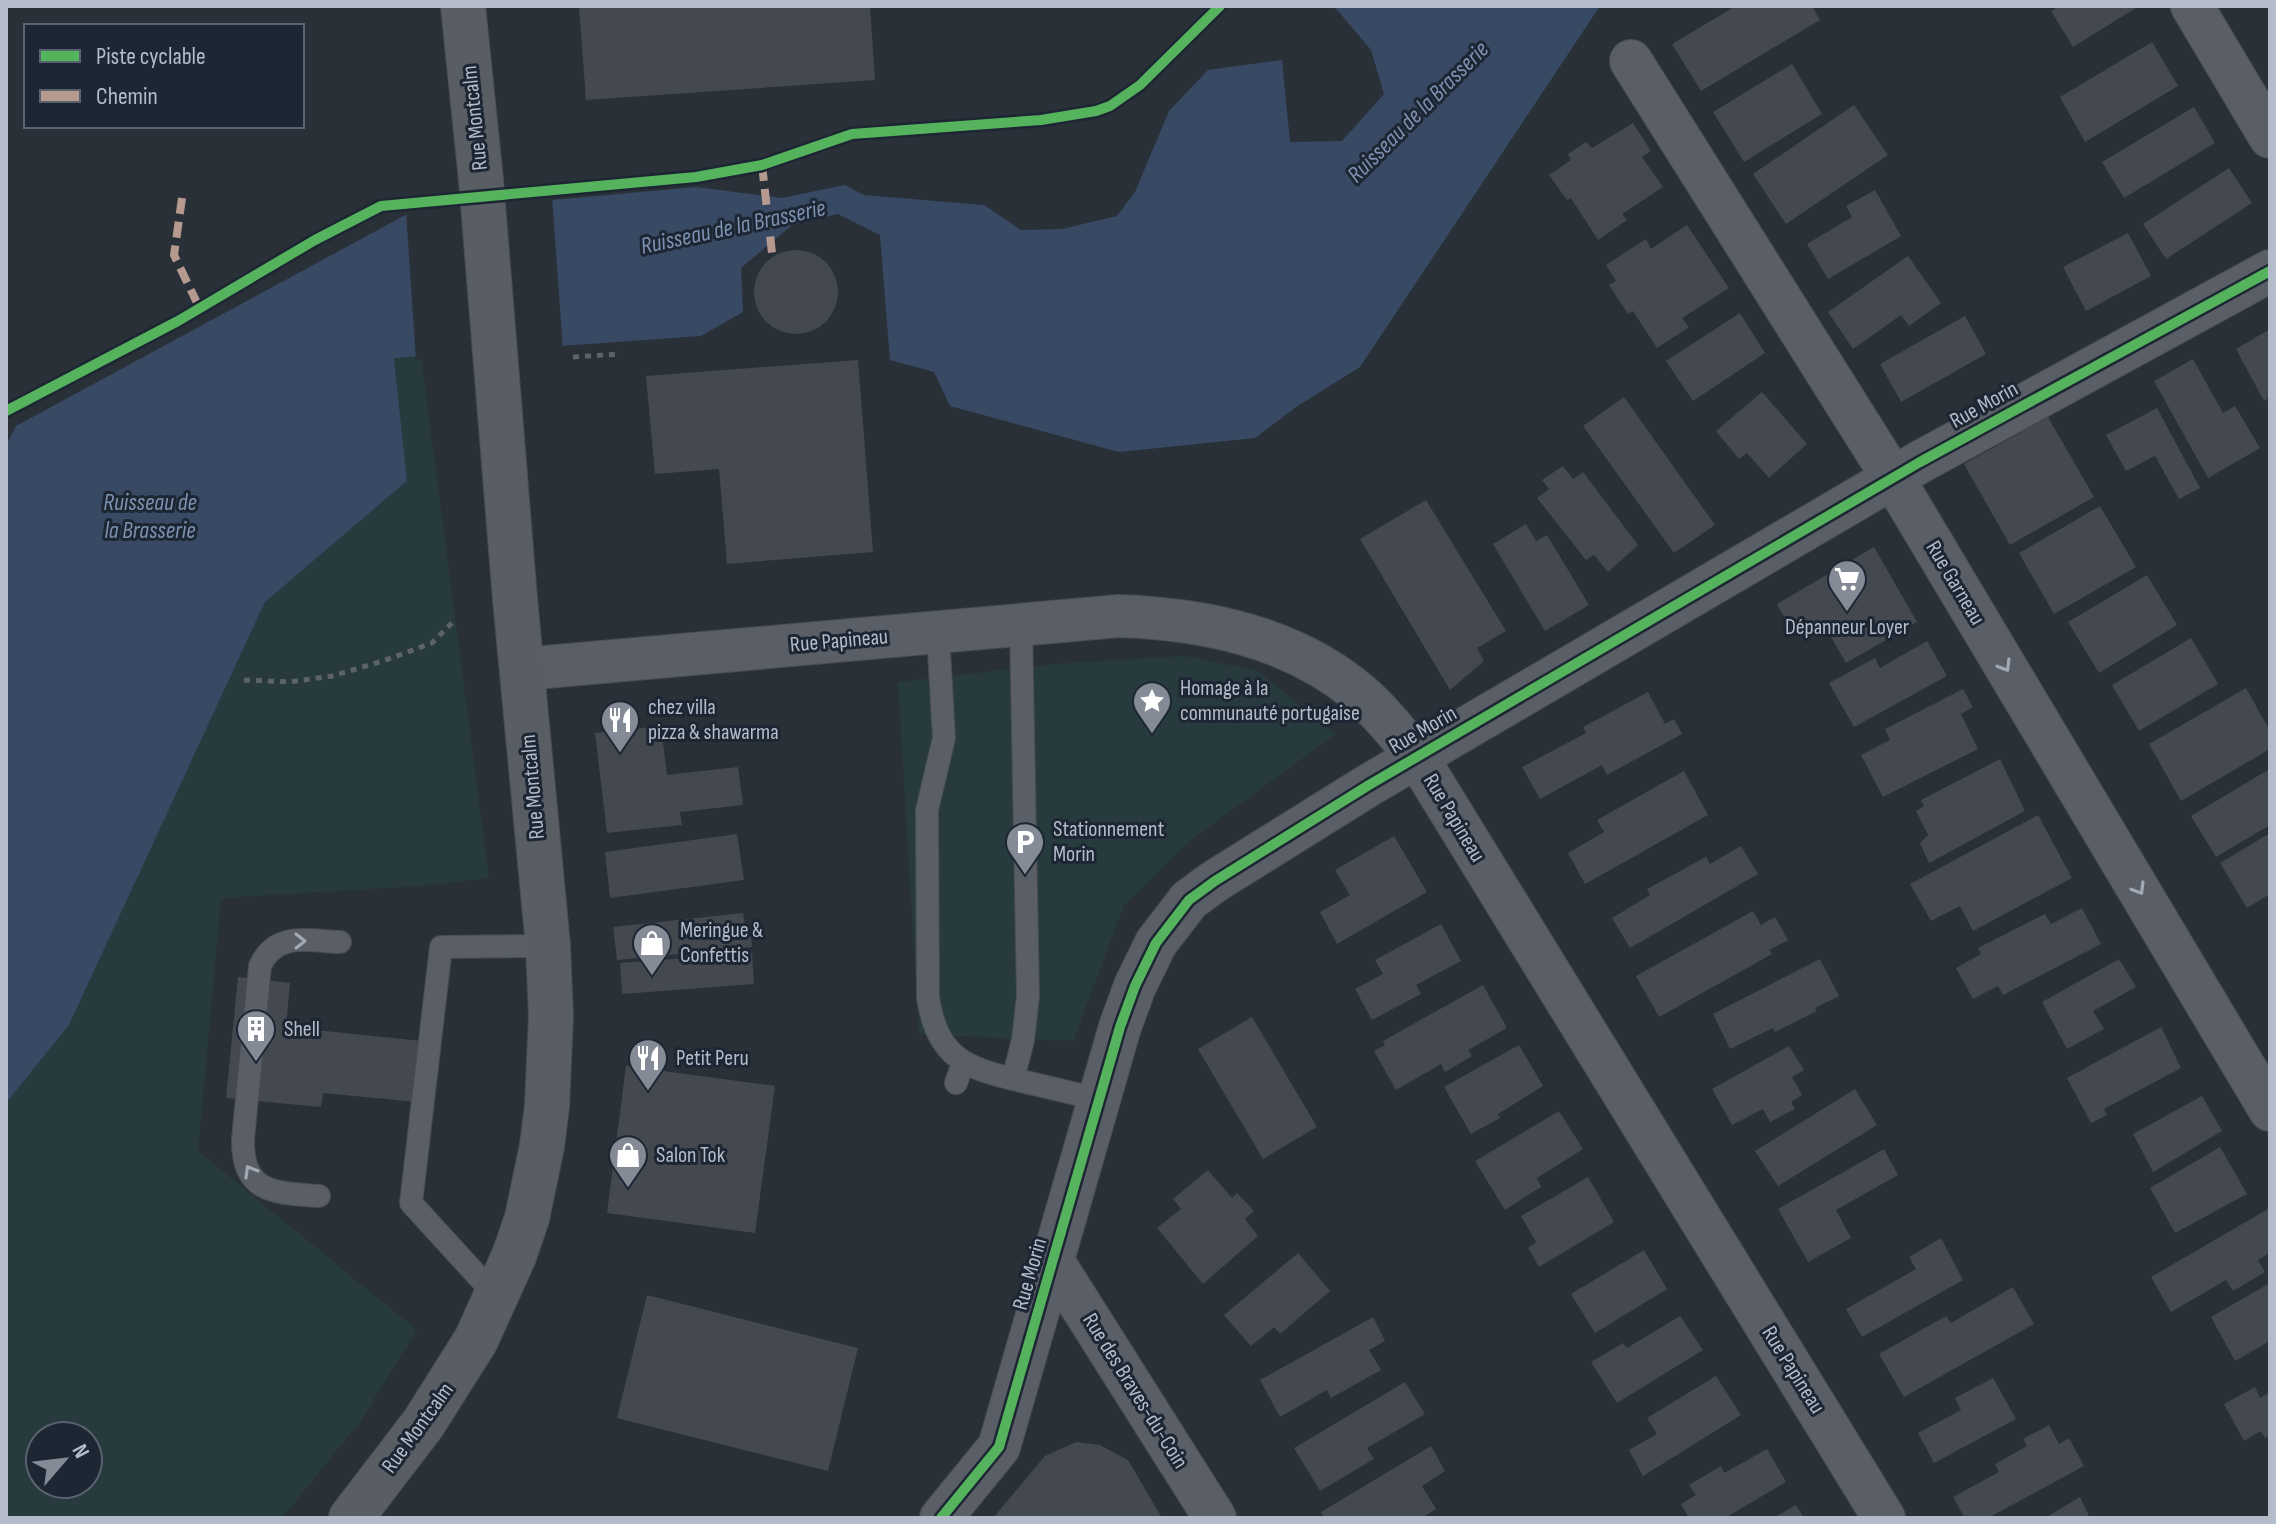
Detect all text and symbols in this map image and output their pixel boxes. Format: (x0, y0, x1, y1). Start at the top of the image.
legend (24, 24, 304, 128)
water label: Ruisseau de la Brasserie (1341, 35, 1495, 189)
text: Piste cyclable (96, 42, 206, 71)
street label: Rue Montcalm (456, 64, 494, 172)
text: Chemin (96, 82, 158, 111)
water label: Ruisseau de la Brasserie (638, 193, 828, 261)
street label: Rue Morin (1945, 375, 2023, 435)
water label: Ruisseau de la Brasserie (103, 488, 197, 545)
street label: Rue Garneau (1919, 536, 1991, 630)
supermarket icon: Dépanneur Loyer (1826, 558, 1868, 613)
place label: Dépanneur Loyer (1785, 614, 1909, 641)
street label: Rue Papineau (789, 623, 889, 659)
one-way arrow (1995, 657, 2011, 672)
place label: Homage à la communauté portugaise (1180, 675, 1360, 727)
place icon: Homage à la communauté portugaise (1131, 680, 1173, 735)
place label: chez villa pizza & shawarma (648, 694, 779, 746)
restaurant icon: chez villa pizza & shawarma (599, 699, 641, 754)
street label: Rue Morin (1384, 700, 1462, 760)
street label: Rue Montcalm (515, 733, 551, 841)
street label: Rue Papineau (1417, 769, 1491, 867)
place label: Stationnement Morin (1053, 816, 1165, 868)
parking icon: Stationnement Morin (1004, 821, 1046, 876)
one-way arrow (2129, 880, 2144, 895)
place label: Meringue & Confettis (680, 917, 763, 969)
shop icon: Meringue & Confettis (631, 922, 673, 977)
one-way arrow (294, 932, 307, 950)
building icon: Shell (235, 1008, 277, 1063)
place label: Shell (284, 1016, 320, 1043)
restaurant icon: Petit Peru (627, 1037, 669, 1092)
place label: Petit Peru (676, 1045, 749, 1072)
shop icon: Salon Tok (607, 1134, 649, 1189)
place label: Salon Tok (656, 1142, 726, 1169)
one-way arrow (245, 1166, 260, 1180)
street label: Rue Morin (1007, 1235, 1053, 1313)
street label: Rue des Braves-du-Coin (1076, 1308, 1194, 1474)
street label: Rue Papineau (1756, 1321, 1830, 1419)
street label: Rue Montcalm (376, 1378, 460, 1478)
north arrow (24, 1420, 104, 1500)
text: N (66, 1440, 95, 1463)

